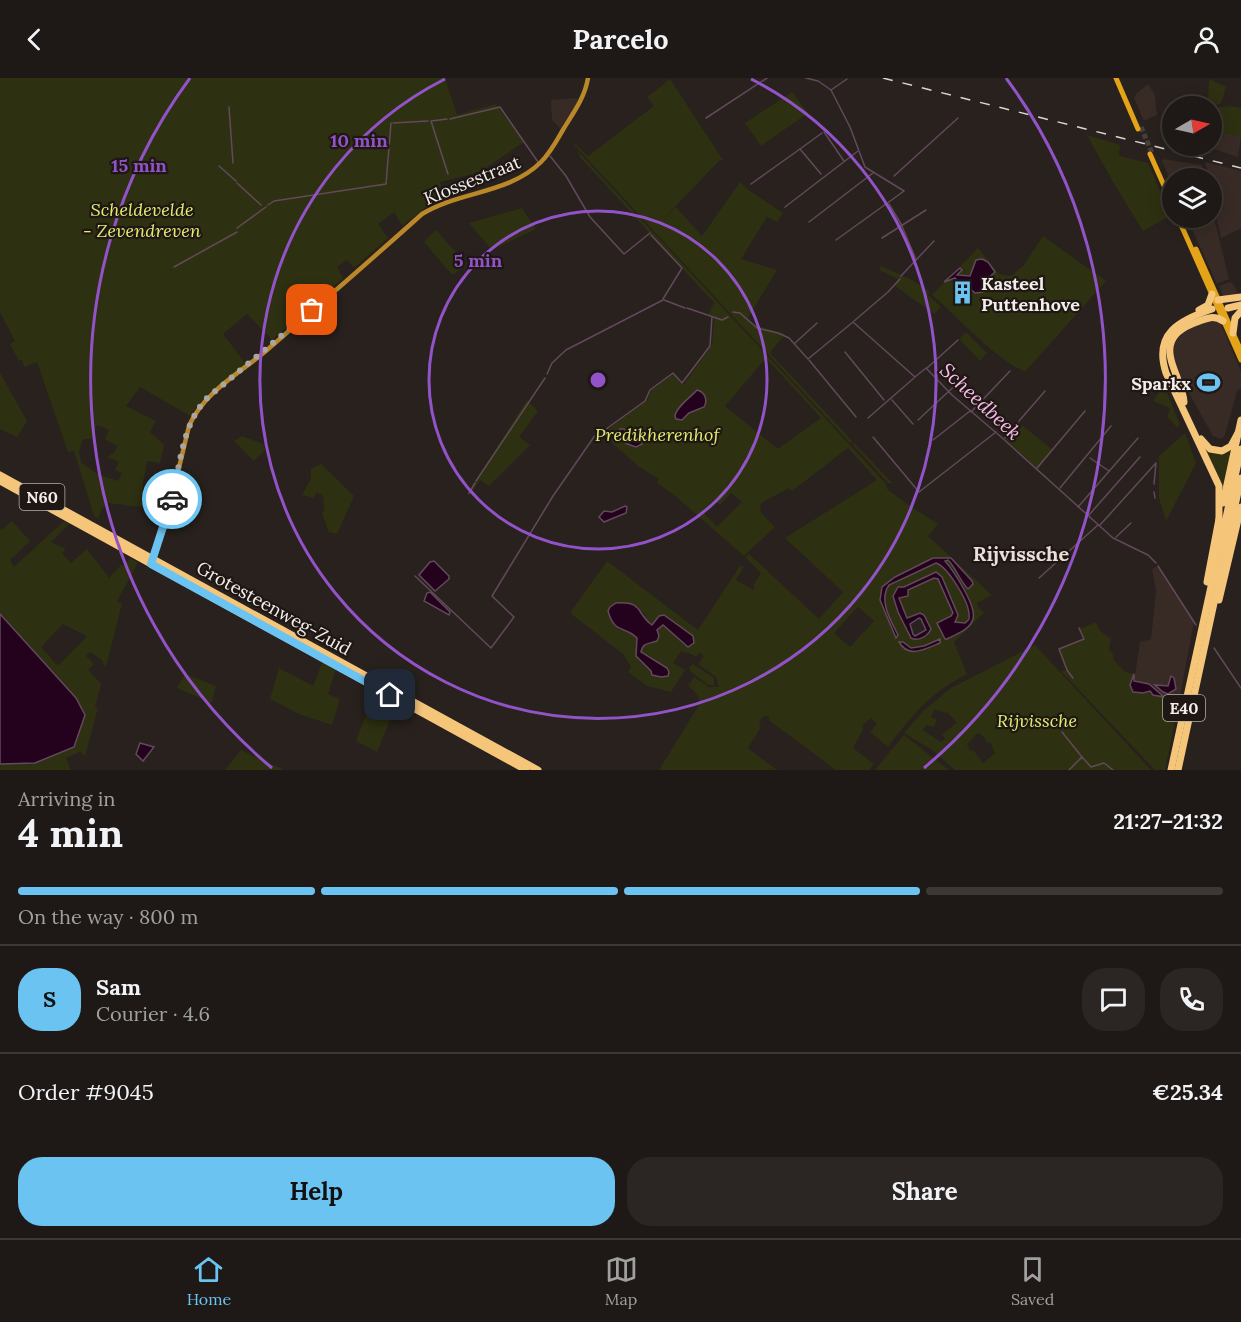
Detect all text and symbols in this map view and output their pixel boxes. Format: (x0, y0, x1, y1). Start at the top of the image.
text: Parcelo (572, 22, 669, 56)
icon: back (18, 23, 51, 56)
icon: person (1190, 23, 1223, 56)
north arrow (1162, 96, 1222, 156)
map controls (1162, 96, 1222, 228)
text: 10 min (330, 129, 388, 152)
street label: Klossestraat (420, 150, 524, 210)
text: 15 min (111, 154, 167, 177)
button: layers (1162, 168, 1222, 228)
park label: Scheldevelde - Zevendreven (83, 198, 201, 242)
text: 5 min (454, 249, 503, 272)
place label: Kasteel Puttenhove (981, 272, 1080, 316)
building icon: Kasteel Puttenhove (950, 280, 976, 306)
pin (286, 284, 337, 335)
icon: bag (295, 293, 328, 326)
water label: Scheedbeek (935, 357, 1027, 445)
centre of rings (588, 370, 608, 390)
sports icon: Sparkx (1196, 370, 1222, 396)
place label: Sparkx (1131, 372, 1191, 395)
park label: Predikherenhof (595, 423, 721, 446)
courier (142, 469, 202, 529)
icon: car (156, 483, 189, 516)
road number: N60 (20, 484, 64, 510)
district label: Rijvissche (973, 541, 1069, 566)
street label: Grotesteenweg-Zuid (192, 556, 356, 660)
pin (364, 669, 415, 720)
icon: home (373, 678, 406, 711)
road number: E40 (1163, 695, 1205, 721)
park label: Rijvissche (997, 709, 1077, 732)
text: Arriving in (18, 786, 115, 811)
text: 21:27–21:32 (1113, 807, 1223, 835)
text: 4 min (18, 808, 123, 858)
text: On the way · 800 m (18, 904, 198, 929)
button: chat (1082, 968, 1145, 1031)
button: phone (1160, 968, 1223, 1031)
text: Sam (96, 973, 141, 1001)
text: S (43, 985, 56, 1013)
text: Courier · 4.6 (96, 1001, 210, 1026)
text: Order #9045 (18, 1078, 154, 1106)
text: €25.34 (1152, 1078, 1223, 1106)
button: Help (18, 1157, 615, 1226)
button: Share (627, 1157, 1223, 1226)
tab: Home (187, 1253, 231, 1309)
tab: Map (605, 1253, 638, 1309)
tab: Saved (1011, 1253, 1054, 1309)

